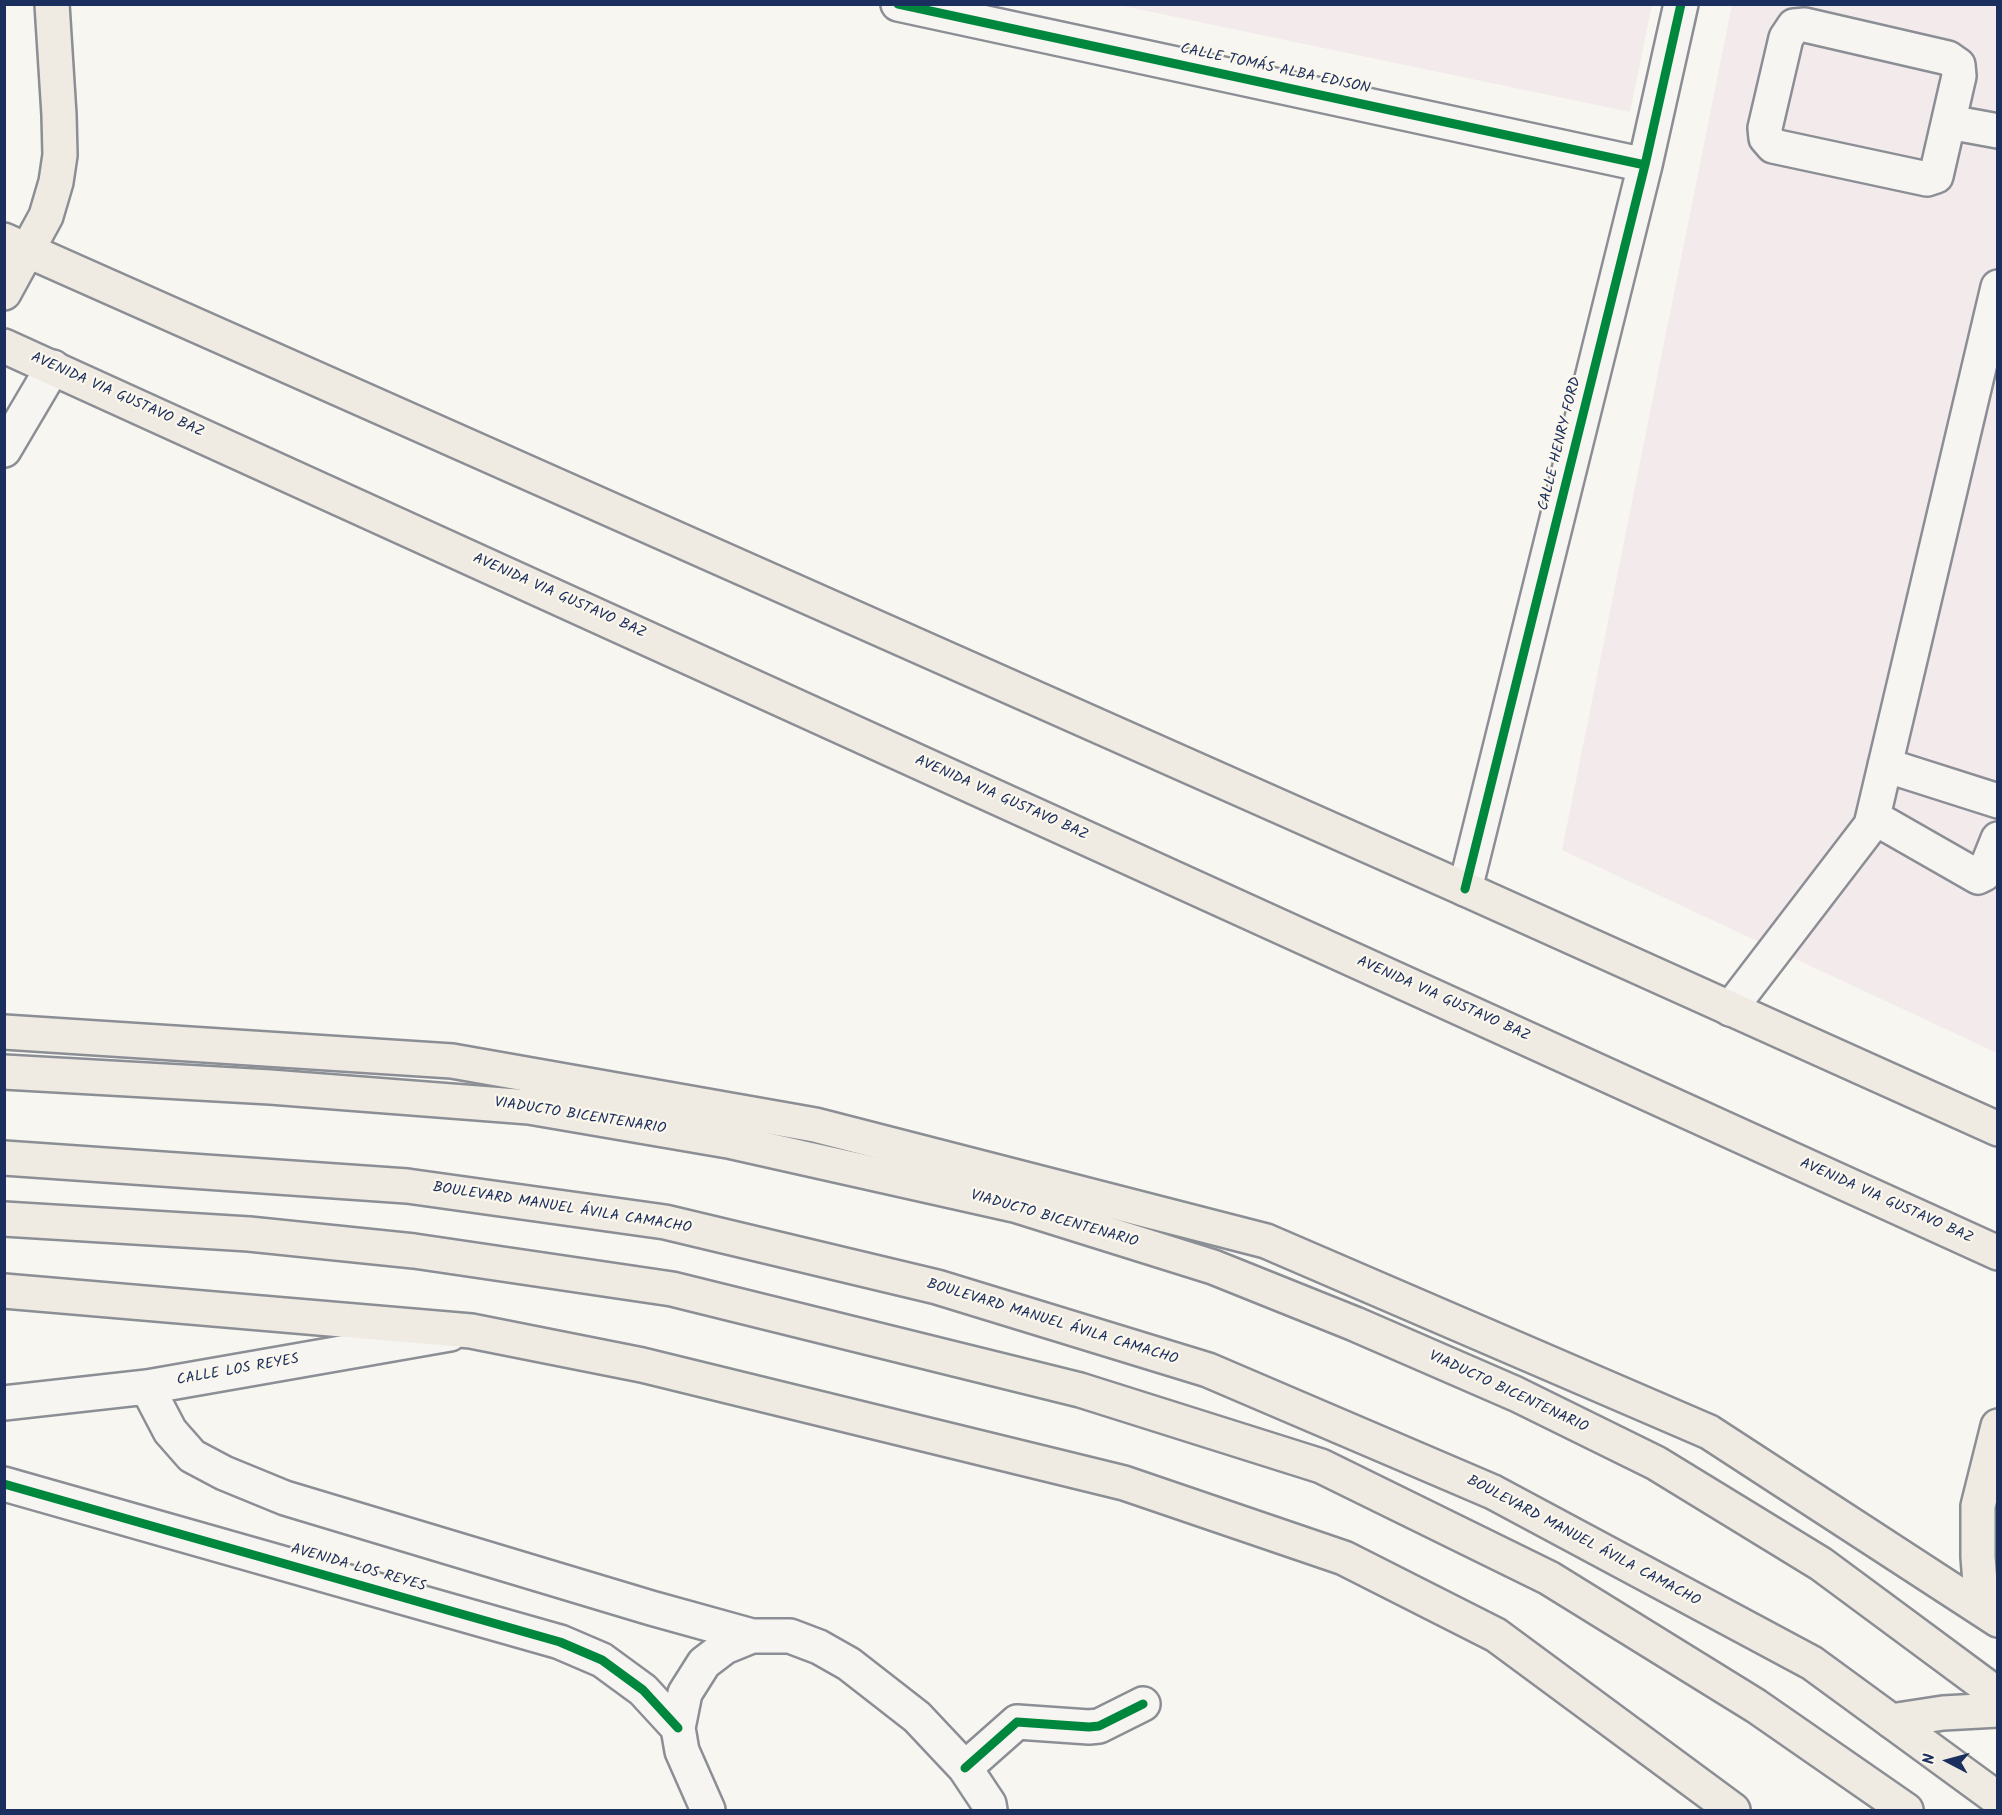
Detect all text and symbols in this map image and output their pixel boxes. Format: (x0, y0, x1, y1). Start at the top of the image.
street label: CALLE TOMÁS ALBA EDISON (1178, 41, 1372, 99)
street label: AVENIDA VIA GUSTAVO BAZ (28, 350, 206, 442)
street label: CALLE HENRY FORD (1536, 375, 1586, 513)
street label: AVENIDA VIA GUSTAVO BAZ (470, 551, 648, 643)
street label: AVENIDA VIA GUSTAVO BAZ (912, 753, 1090, 845)
street label: AVENIDA VIA GUSTAVO BAZ (1354, 954, 1532, 1046)
street label: VIADUCTO BICENTENARIO (493, 1095, 667, 1139)
street label: AVENIDA VIA GUSTAVO BAZ (1797, 1156, 1975, 1248)
street label: BOULEVARD MANUEL ÁVILA CAMACHO (431, 1180, 693, 1238)
street label: VIADUCTO BICENTENARIO (968, 1187, 1140, 1253)
street label: BOULEVARD MANUEL ÁVILA CAMACHO (924, 1276, 1180, 1370)
street label: VIADUCTO BICENTENARIO (1426, 1348, 1590, 1438)
street label: CALLE LOS REYES (176, 1351, 300, 1391)
street label: BOULEVARD MANUEL ÁVILA CAMACHO (1463, 1473, 1703, 1611)
street label: AVENIDA LOS REYES (288, 1541, 428, 1597)
north arrow (1918, 1731, 1978, 1791)
text: N (1917, 1753, 1943, 1765)

